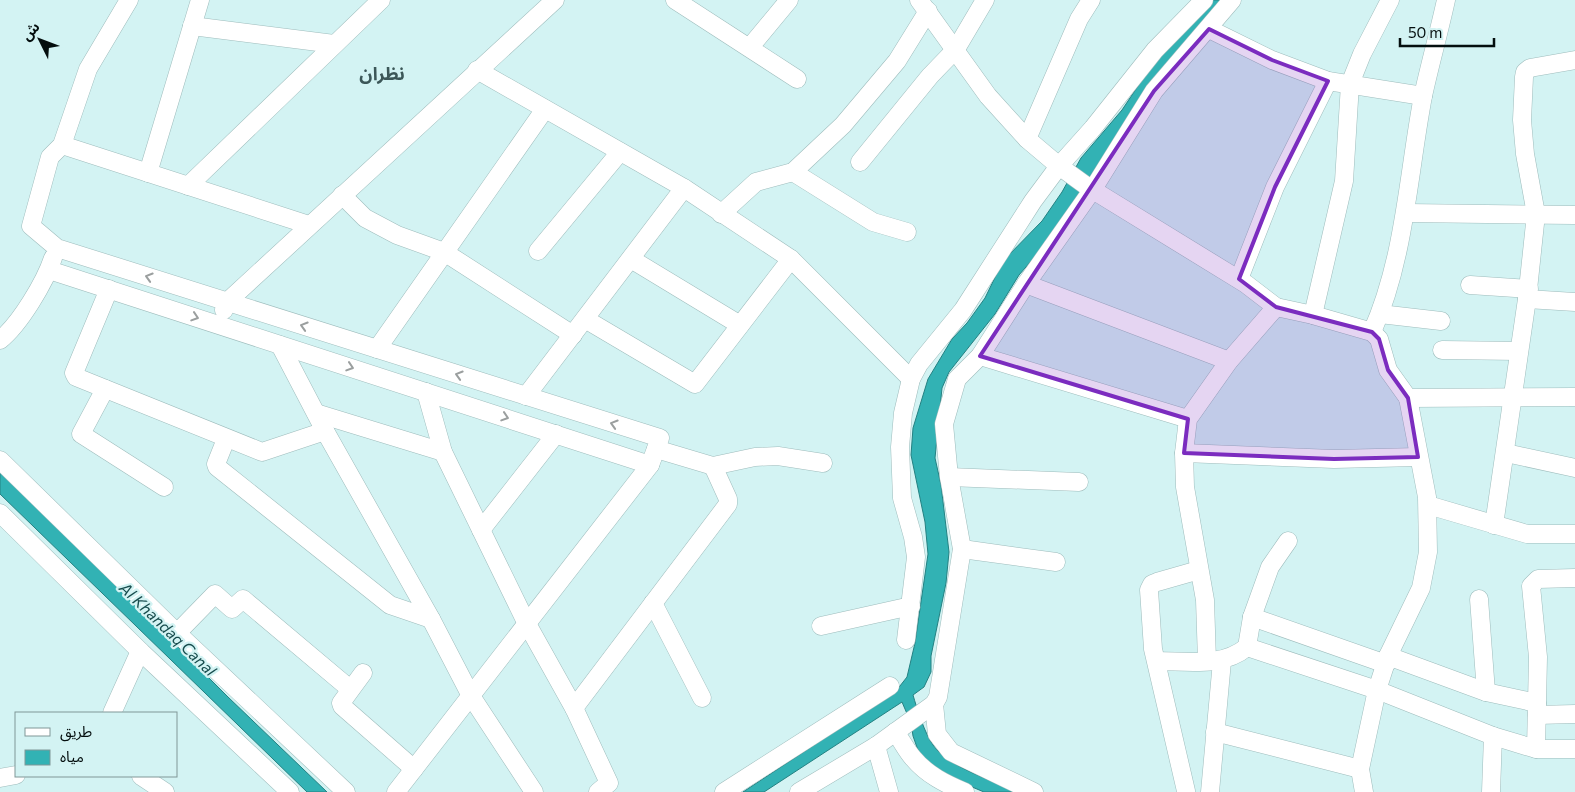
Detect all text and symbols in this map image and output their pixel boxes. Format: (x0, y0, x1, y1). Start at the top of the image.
north arrow (15, 15, 65, 65)
scale bar (1400, 15, 1494, 47)
text: ش (17, 18, 43, 44)
text: 50 m (1408, 23, 1442, 41)
district label: نظران (359, 62, 405, 85)
one-way arrow (145, 273, 153, 283)
one-way arrow (191, 311, 199, 321)
one-way arrow (300, 322, 308, 332)
one-way arrow (345, 362, 354, 372)
one-way arrow (455, 371, 464, 381)
one-way arrow (500, 412, 508, 422)
one-way arrow (610, 419, 619, 429)
water label: Al Khandaq Canal (115, 577, 221, 680)
legend (15, 712, 178, 777)
text: طريق (60, 722, 92, 742)
text: مياه (60, 747, 84, 765)

